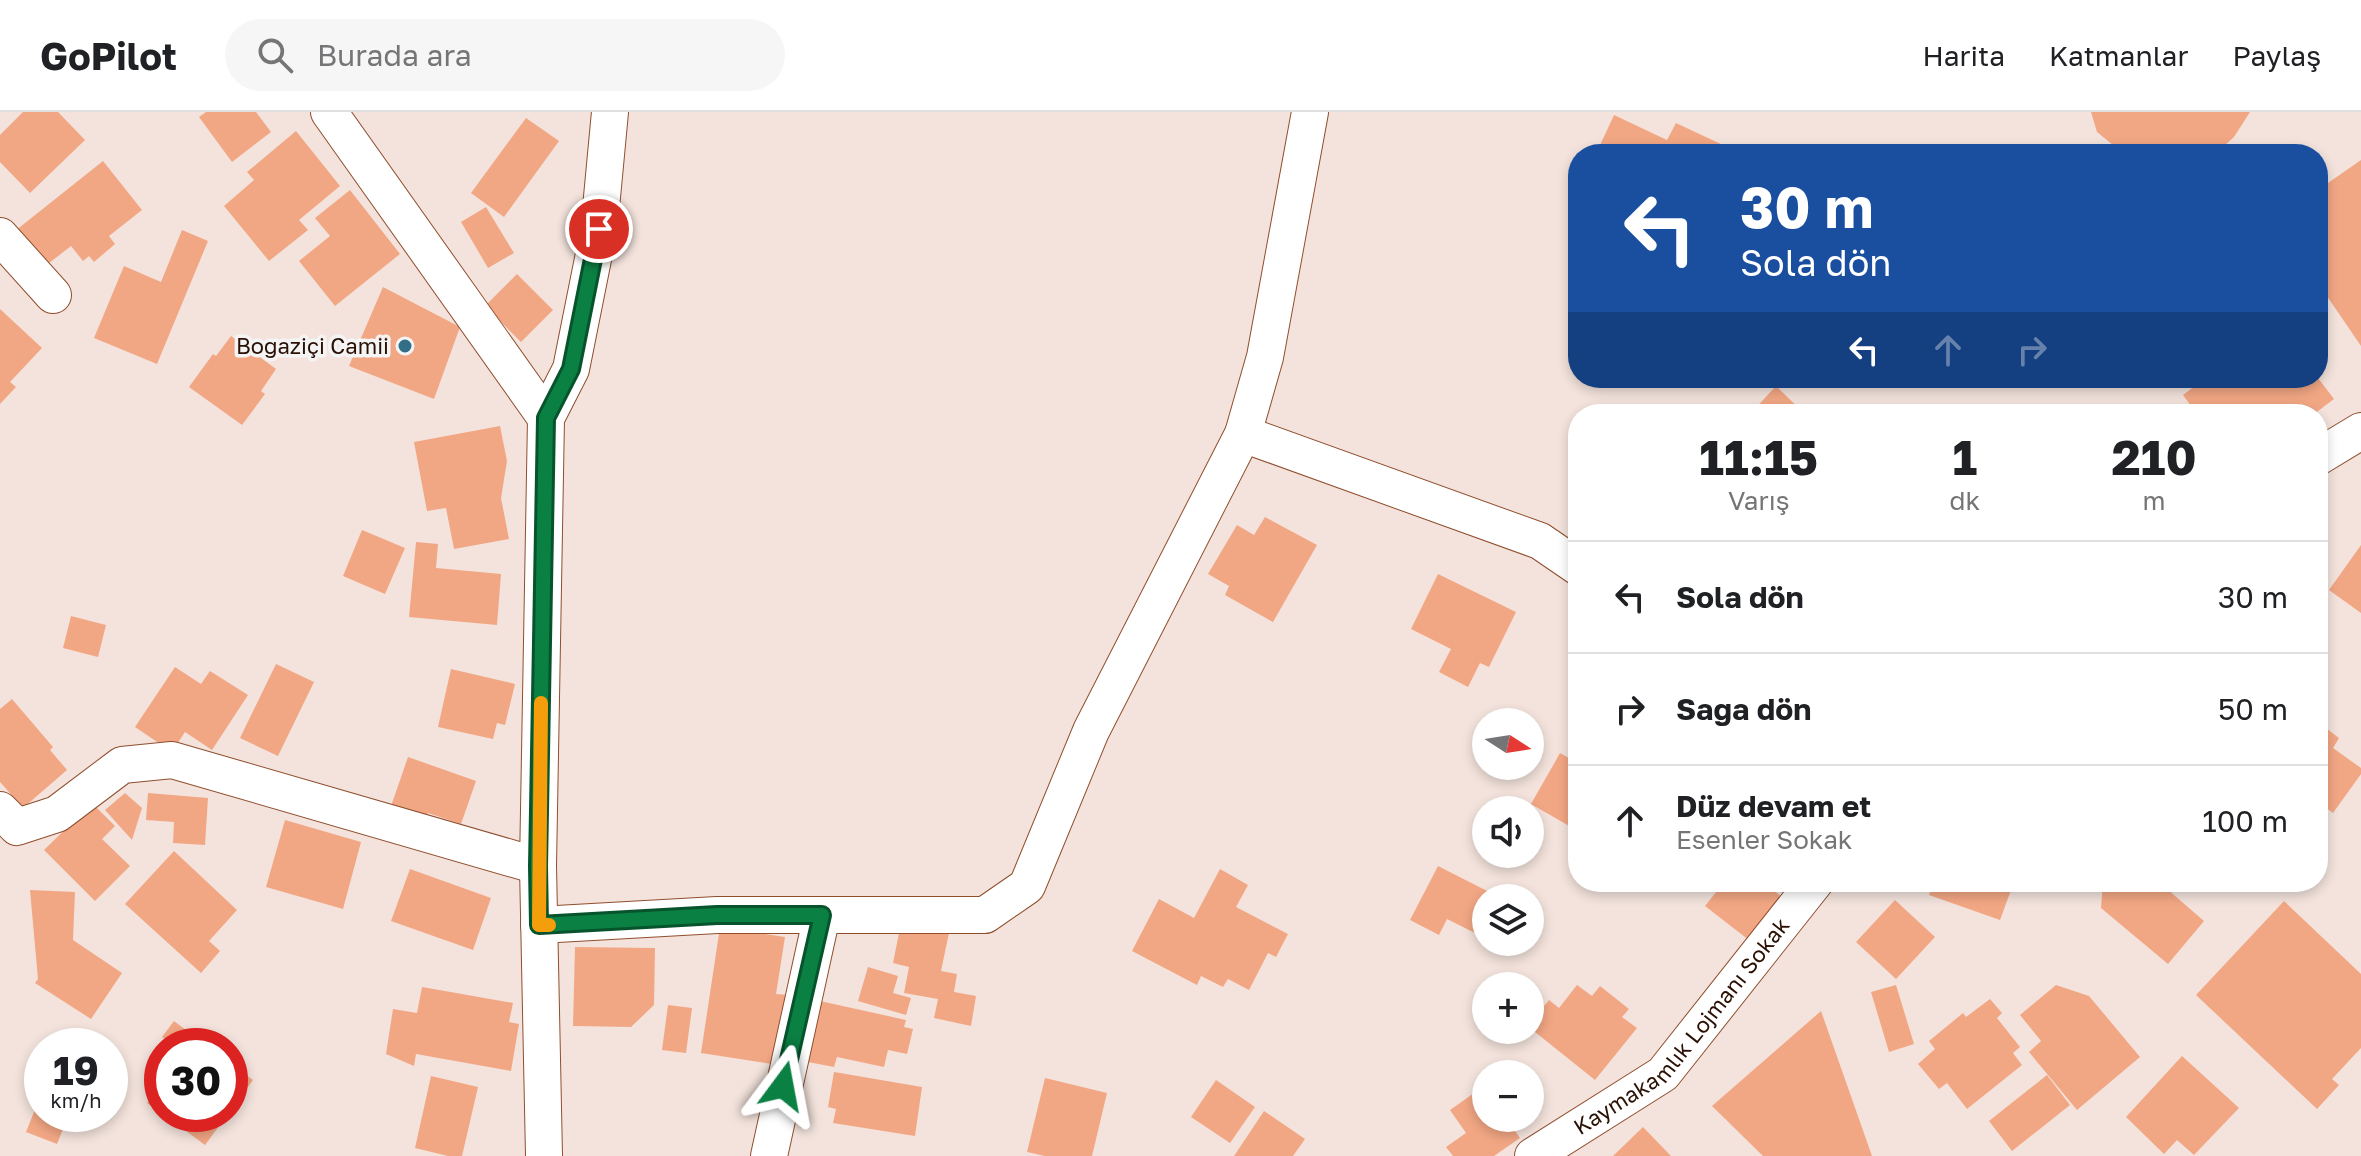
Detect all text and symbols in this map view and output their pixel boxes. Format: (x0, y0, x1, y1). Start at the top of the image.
search box (225, 19, 785, 91)
text: GoPilot (40, 33, 177, 78)
icon: search (253, 33, 297, 77)
text: Burada ara (317, 37, 472, 73)
text: Harita (1923, 39, 2005, 72)
text: Katmanlar (2049, 39, 2188, 72)
text: Paylaş (2232, 39, 2321, 72)
text: 30 m (1740, 173, 1874, 240)
icon: left (1608, 176, 1712, 280)
pin (565, 195, 633, 263)
icon: arrive (577, 207, 621, 251)
text: Sola dön (1740, 241, 1891, 284)
icon: left (1842, 328, 1886, 372)
icon: ahead (1926, 328, 1970, 372)
icon: right (2010, 328, 2054, 372)
place label: Boğaziçi Camii (236, 332, 389, 359)
marker: Boğaziçi Camii (396, 337, 414, 355)
text: 11:15 (1699, 428, 1818, 486)
text: 1 (1952, 428, 1977, 486)
text: 210 (2111, 428, 2197, 486)
text: Varış (1728, 485, 1789, 516)
text: dk (1949, 485, 1980, 516)
text: m (2143, 485, 2166, 516)
icon: left (1608, 575, 1652, 619)
text: Sola dön (1676, 579, 1804, 615)
text: 30 m (2218, 579, 2288, 615)
icon: right (1608, 687, 1652, 731)
text: Sağa dön (1676, 691, 1811, 727)
text: 50 m (2218, 691, 2288, 727)
north arrow (1472, 708, 1544, 780)
map controls (1472, 708, 1544, 1132)
text: Düz devam et (1676, 788, 1871, 824)
button: sound (1472, 796, 1544, 868)
icon: ahead (1608, 799, 1652, 843)
text: 100 m (2202, 803, 2288, 839)
text: Esenler Sokak (1676, 824, 1853, 855)
button: layers (1472, 884, 1544, 956)
street label: Kaymakamlık Lojmanı Sokak (1568, 912, 1795, 1140)
button: + (1472, 972, 1544, 1044)
speed limit sign: 30 (144, 1028, 248, 1132)
position arrow (741, 1044, 825, 1128)
text: 19 (53, 1046, 99, 1094)
button: − (1472, 1060, 1544, 1132)
text: km/h (51, 1088, 101, 1112)

